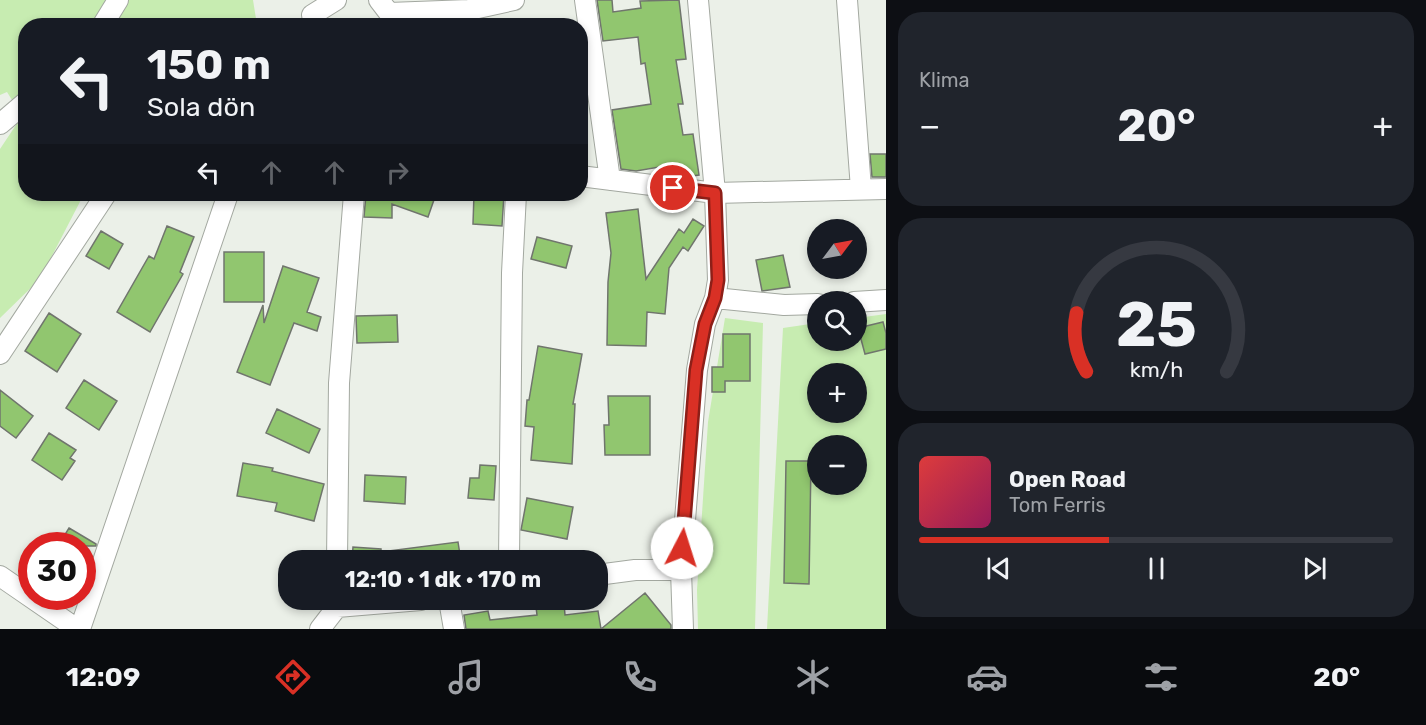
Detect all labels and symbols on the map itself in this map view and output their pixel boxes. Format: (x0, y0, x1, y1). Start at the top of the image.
pin (647, 162, 698, 213)
north arrow (807, 219, 867, 279)
position arrow (650, 516, 714, 580)
speed limit sign: 30 (18, 532, 96, 610)

